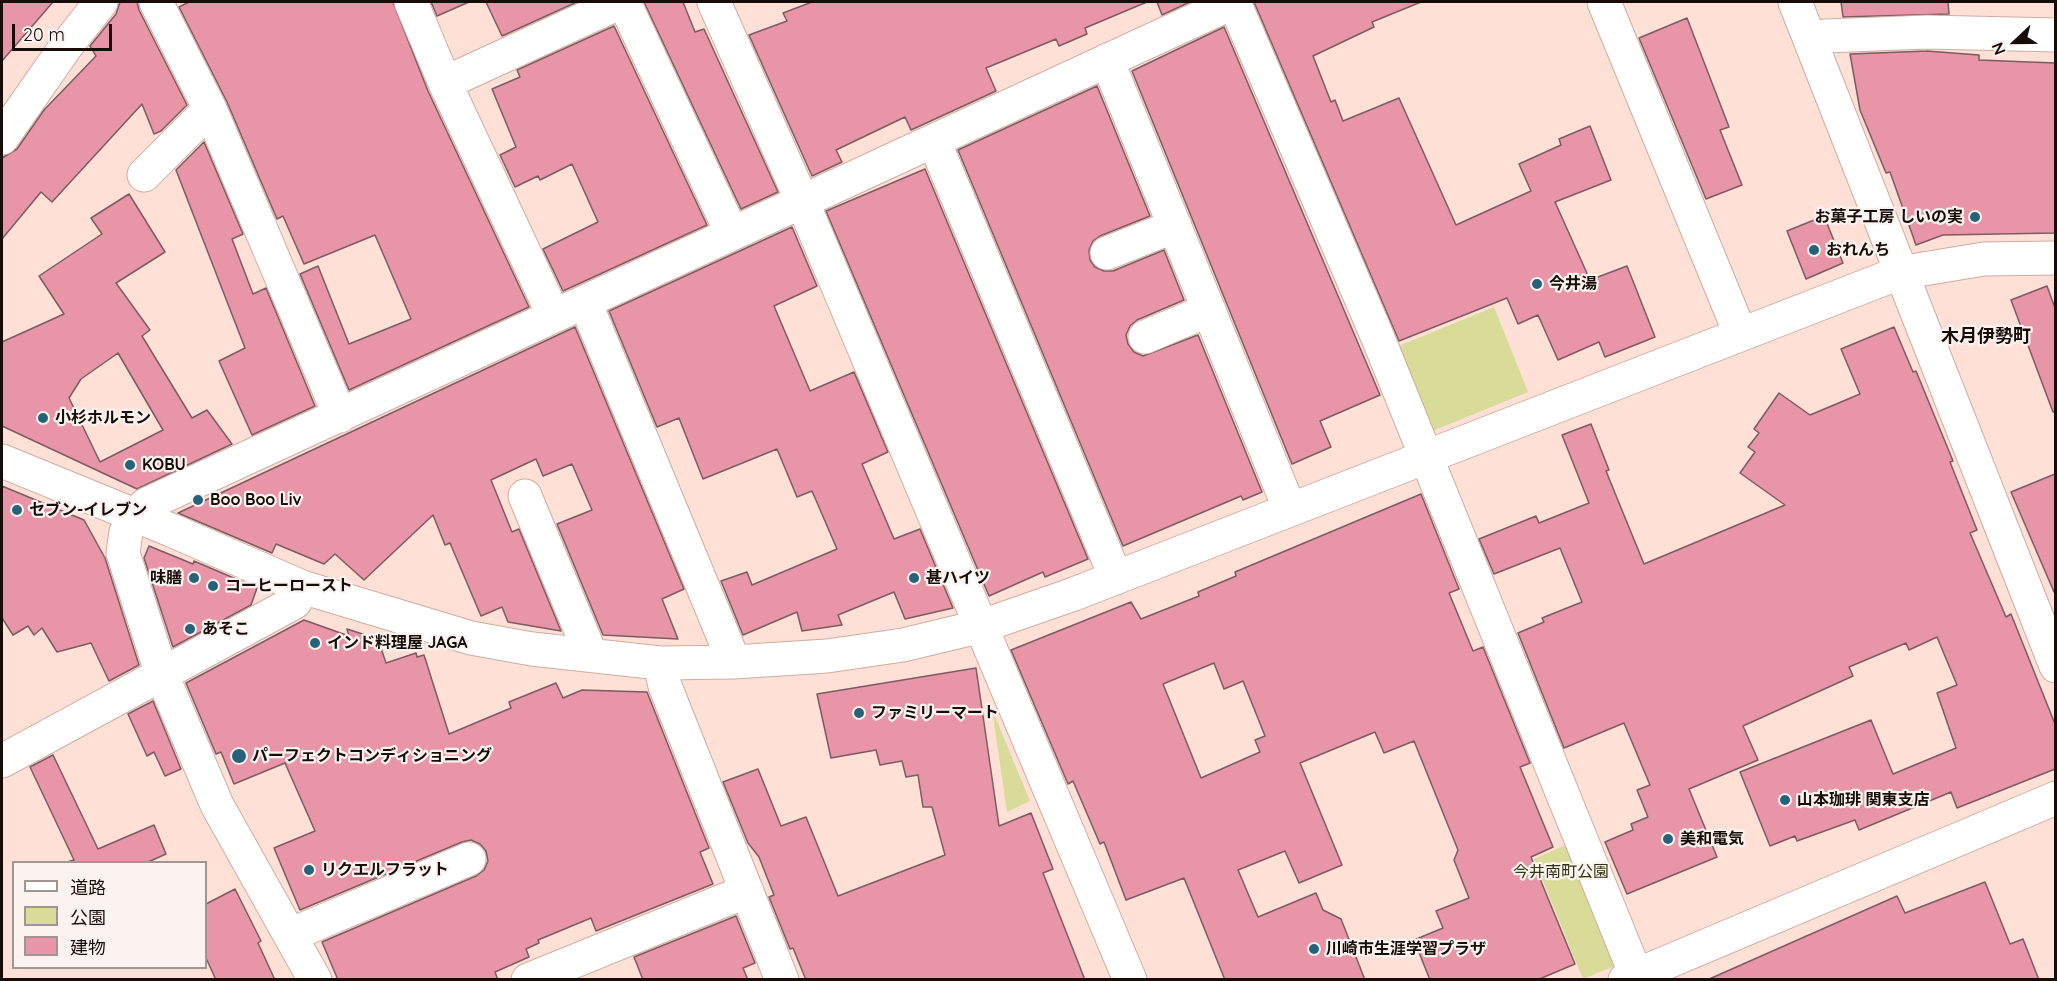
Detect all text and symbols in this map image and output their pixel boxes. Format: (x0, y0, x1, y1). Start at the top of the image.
scale bar (15, 12, 116, 50)
north arrow (1985, 12, 2045, 72)
text: 20 m (23, 23, 65, 46)
text: N (1987, 40, 2010, 58)
place label: お菓子工房 しいの実 (1815, 207, 1963, 227)
marker: お菓子工房 しいの実 (1968, 210, 1982, 224)
place label: おれんち (1826, 240, 1890, 260)
marker: おれんち (1807, 243, 1821, 257)
place label: 今井湯 (1549, 274, 1597, 294)
marker: 今井湯 (1530, 277, 1544, 291)
district label: 木月伊勢町 (1941, 326, 2031, 348)
place label: 小杉ホルモン (55, 408, 151, 428)
marker: 小杉ホルモン (36, 411, 50, 425)
place label: KOBU (142, 455, 186, 475)
marker: KOBU (123, 458, 137, 472)
place label: Boo Boo Liv (210, 490, 302, 510)
marker: Boo Boo Liv (191, 493, 205, 507)
place label: セブン-イレブン (29, 500, 147, 520)
marker: セブン-イレブン (10, 503, 24, 517)
place label: 味膳 (150, 568, 182, 588)
place label: 甚ハイツ (926, 568, 990, 588)
marker: 味膳 (187, 571, 201, 585)
marker: 甚ハイツ (907, 571, 921, 585)
place label: コーヒーロースト (225, 576, 353, 596)
marker: コーヒーロースト (206, 579, 220, 593)
place label: あそこ (202, 619, 250, 639)
marker: あそこ (183, 622, 197, 636)
place label: インド料理屋 JAGA (327, 633, 468, 653)
marker: インド料理屋 JAGA (308, 636, 322, 650)
place label: ファミリーマート (871, 703, 999, 723)
marker: ファミリーマート (852, 706, 866, 720)
place label: パーフェクトコンディショニング (252, 746, 492, 766)
marker: パーフェクトコンディショニング (230, 747, 248, 765)
place label: 山本珈琲 関東支店 (1797, 790, 1929, 810)
marker: 山本珈琲 関東支店 (1778, 793, 1792, 807)
place label: 美和電気 (1680, 829, 1744, 849)
marker: 美和電気 (1661, 832, 1675, 846)
place label: リクエルフラット (321, 860, 449, 880)
legend (12, 861, 207, 969)
park label: 今井南町公園 (1513, 862, 1609, 882)
marker: リクエルフラット (302, 863, 316, 877)
text: 道路 (70, 876, 106, 899)
text: 公園 (70, 906, 106, 929)
text: 建物 (70, 936, 106, 959)
place label: 川崎市生涯学習プラザ (1326, 939, 1486, 959)
marker: 川崎市生涯学習プラザ (1307, 942, 1321, 956)

